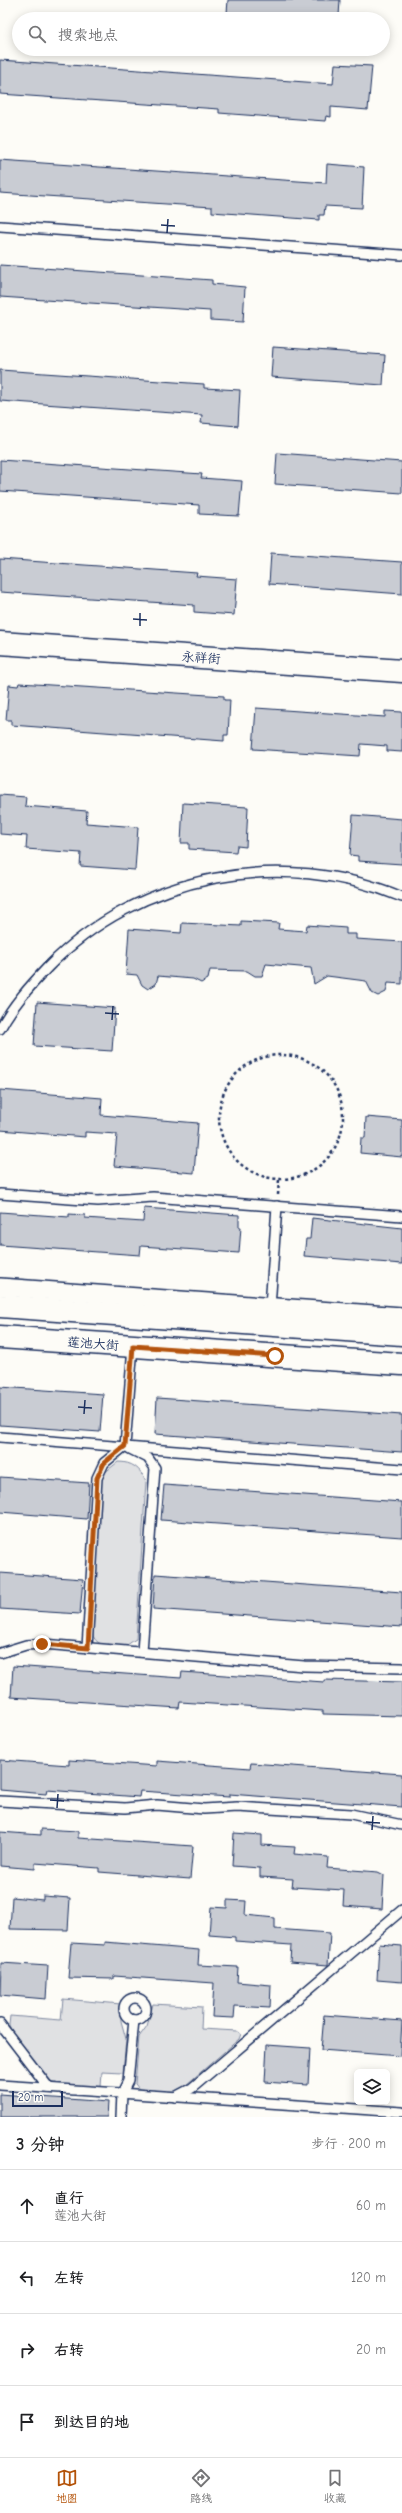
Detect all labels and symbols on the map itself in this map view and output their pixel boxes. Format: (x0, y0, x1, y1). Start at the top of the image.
street label: 永祥街 (181, 649, 221, 666)
street label: 莲池大街 (66, 1334, 119, 1353)
route start (266, 1347, 284, 1365)
route end (33, 1635, 51, 1653)
scale bar (12, 2089, 63, 2108)

